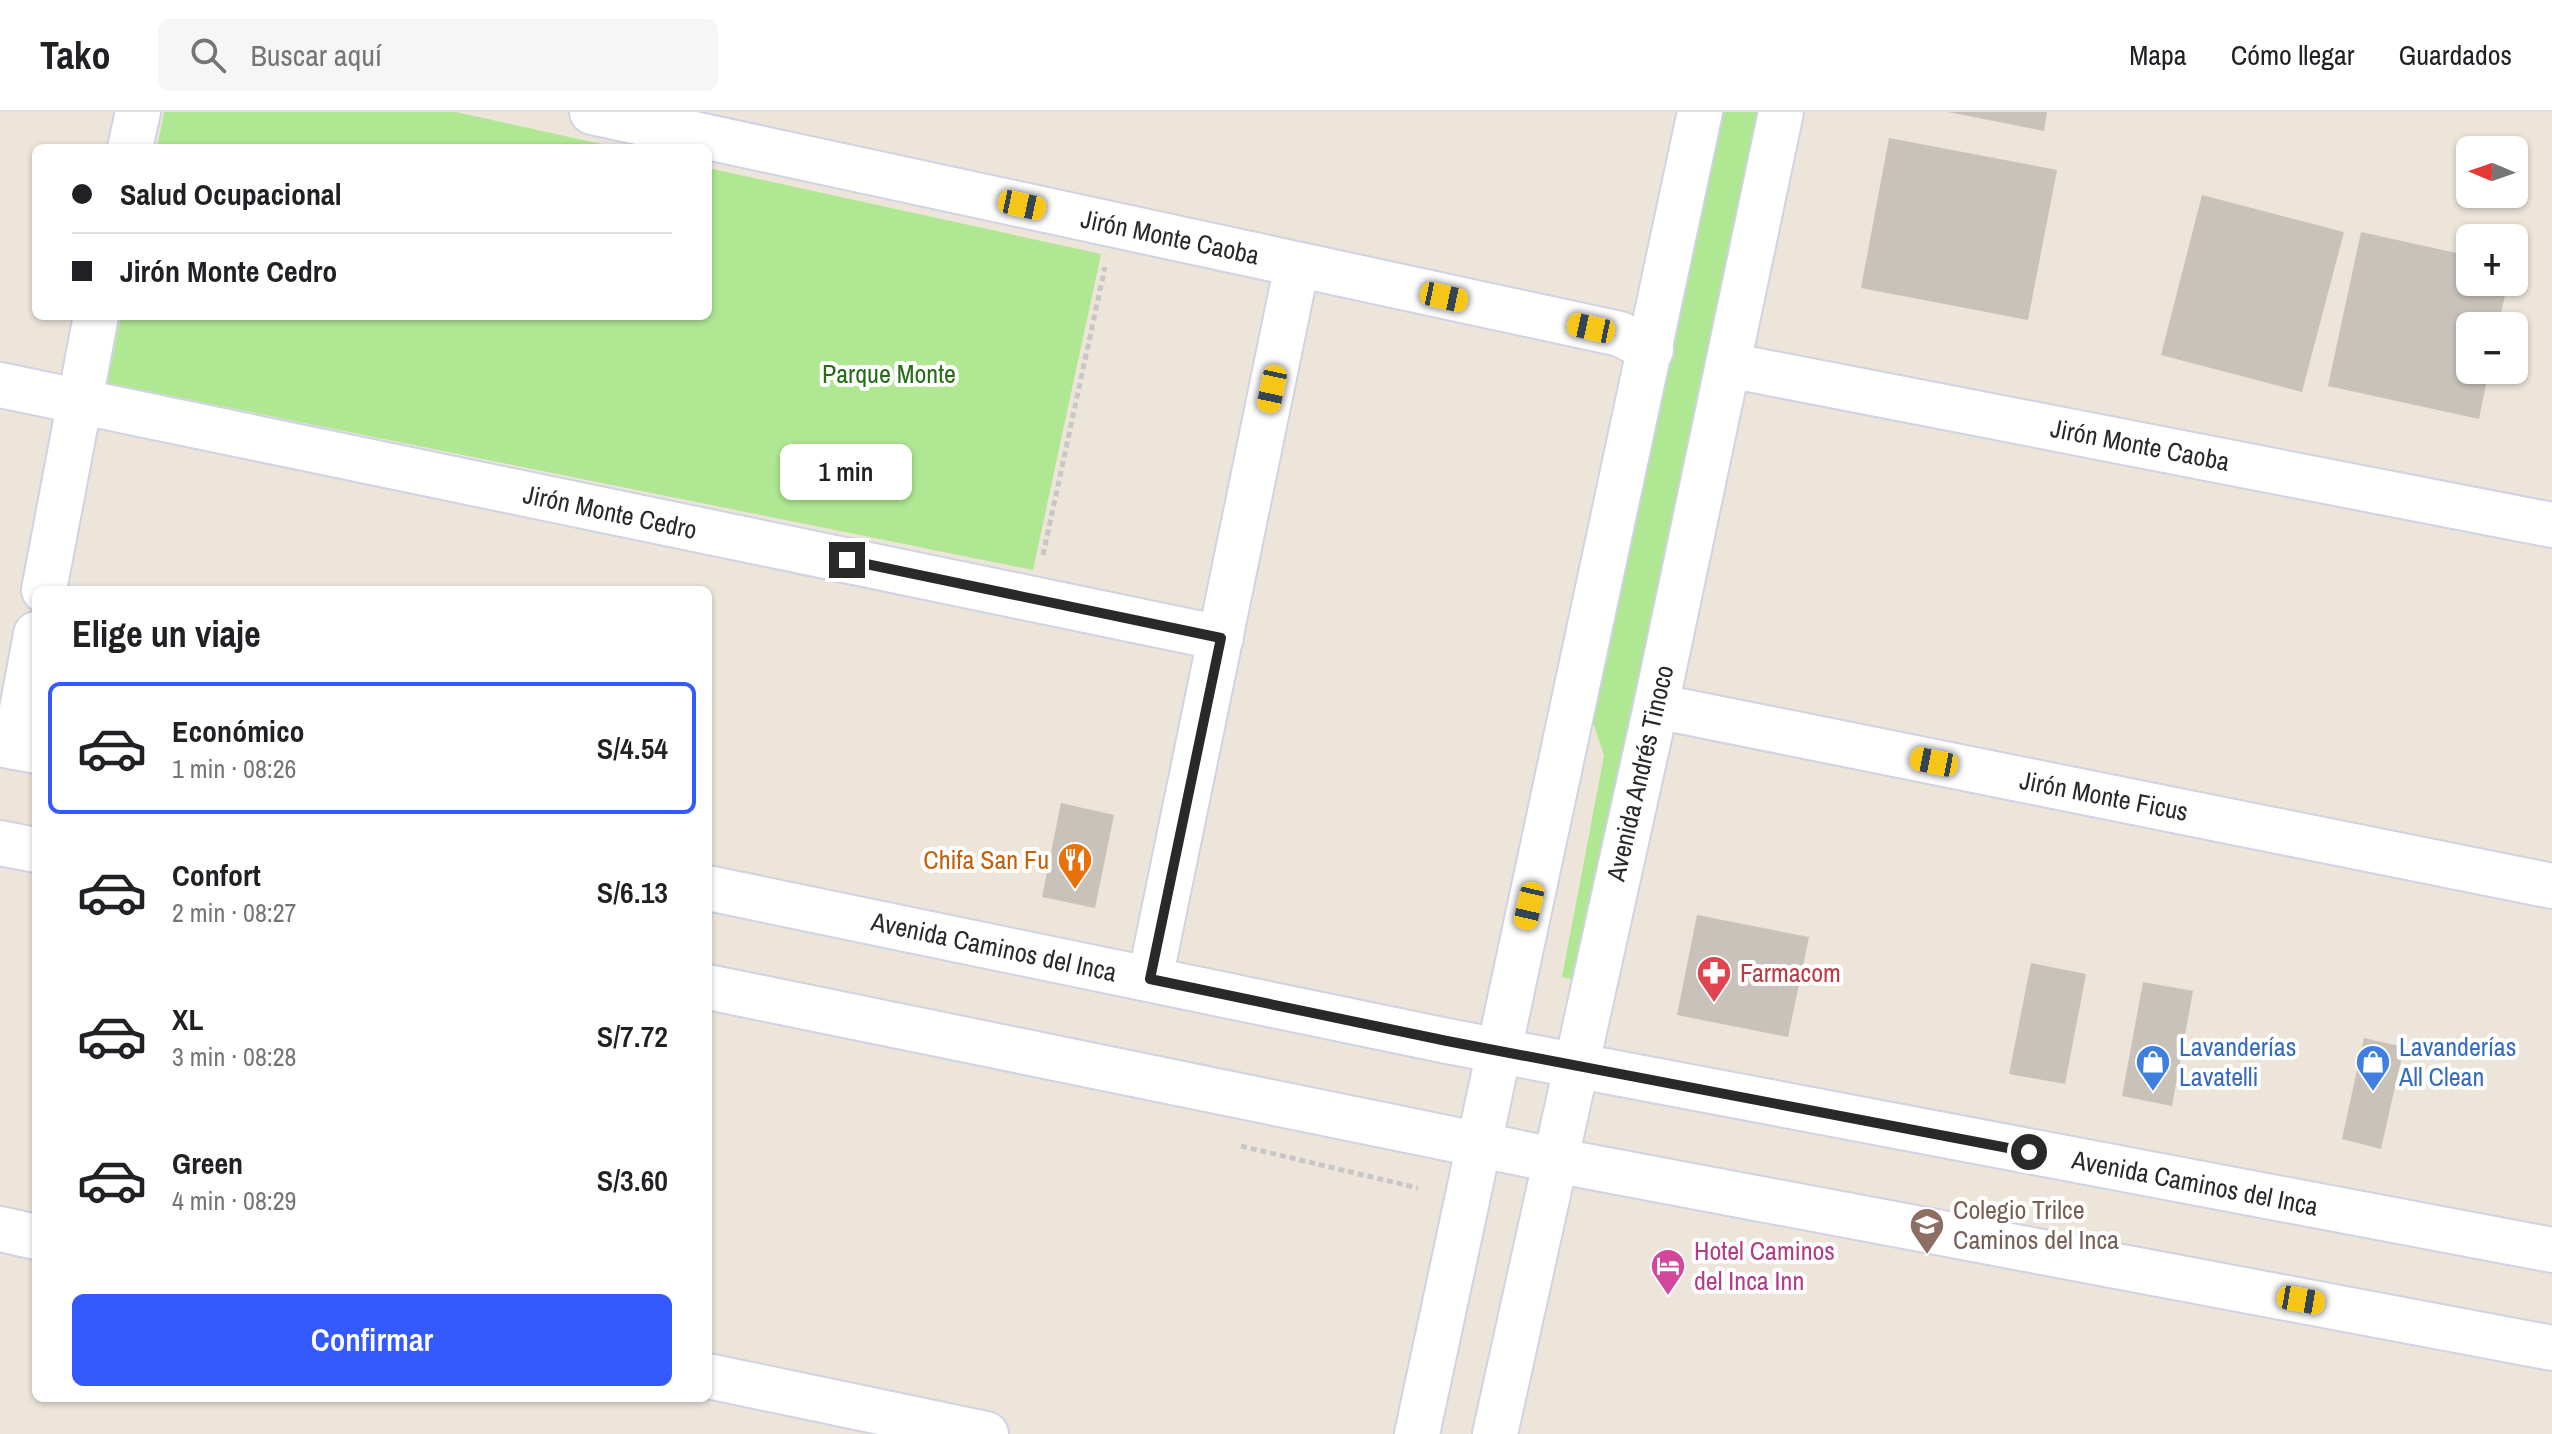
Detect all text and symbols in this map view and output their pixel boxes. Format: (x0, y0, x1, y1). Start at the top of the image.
search box (158, 19, 718, 91)
text: Tako (40, 30, 110, 81)
icon: search (186, 33, 230, 77)
text: Buscar aquí (250, 35, 382, 75)
text: Mapa (2129, 36, 2187, 74)
text: Cómo llegar (2231, 36, 2354, 74)
text: Guardados (2398, 36, 2512, 74)
north arrow (2456, 136, 2528, 208)
map controls (2456, 136, 2528, 384)
text: Salud Ocupacional (120, 174, 342, 214)
car (996, 188, 1048, 222)
street label: Jirón Monte Caoba (1078, 201, 1263, 273)
button: + (2456, 224, 2528, 296)
text: Jirón Monte Cedro (120, 251, 337, 291)
car (1418, 280, 1470, 314)
car (1565, 311, 1617, 345)
button: − (2456, 312, 2528, 384)
park label: Parque Monte (822, 356, 956, 391)
car (1255, 363, 1289, 415)
street label: Jirón Monte Caoba (2048, 410, 2233, 479)
callout: 1 min (781, 444, 913, 500)
text: 1 min (819, 454, 873, 489)
street label: Jirón Monte Cedro (520, 476, 700, 547)
route end (829, 542, 865, 578)
text: Elige un viaje (72, 610, 261, 658)
street label: Avenida Andrés Tinoco (1597, 662, 1681, 885)
text: Económico (172, 711, 305, 751)
icon: car (76, 712, 148, 784)
text: S/4.54 (597, 728, 668, 768)
car (1908, 746, 1960, 778)
text: 1 min · 08:26 (172, 751, 296, 786)
street label: Jirón Monte Ficus (2017, 762, 2191, 829)
restaurant icon: Chifa San Fu (1056, 841, 1094, 891)
place label: Chifa San Fu (923, 842, 1049, 877)
text: Confort (172, 855, 261, 895)
icon: car (76, 856, 148, 928)
text: S/6.13 (597, 872, 668, 912)
car (1512, 880, 1546, 932)
text: 2 min · 08:27 (172, 895, 296, 930)
street label: Avenida Caminos del Inca (867, 903, 1120, 990)
pharmacy icon: Farmacom (1695, 954, 1733, 1004)
place label: Farmacom (1740, 955, 1841, 990)
text: XL (172, 999, 203, 1039)
icon: car (76, 1000, 148, 1072)
text: S/7.72 (597, 1016, 668, 1056)
place label: Lavanderías Lavatelli (2179, 1029, 2296, 1094)
place label: Lavanderías All Clean (2398, 1029, 2516, 1094)
text: 3 min · 08:28 (172, 1039, 296, 1074)
shop icon: Lavanderías Lavatelli (2134, 1043, 2172, 1093)
shop icon: Lavanderías All Clean (2354, 1043, 2392, 1093)
route start (2011, 1134, 2047, 1170)
street label: Avenida Caminos del Inca (2068, 1141, 2321, 1224)
text: Green (172, 1143, 243, 1183)
icon: car (76, 1144, 148, 1216)
text: S/3.60 (597, 1160, 668, 1200)
text: 4 min · 08:29 (172, 1183, 296, 1218)
place label: Colegio Trilce Caminos del Inca (1953, 1192, 2119, 1257)
school or university icon: Colegio Trilce Caminos del Inca (1908, 1206, 1946, 1256)
place label: Hotel Caminos del Inca Inn (1694, 1233, 1835, 1298)
hotel icon: Hotel Caminos del Inca Inn (1649, 1247, 1687, 1297)
car (2275, 1284, 2327, 1316)
button: Confirmar (72, 1294, 672, 1386)

